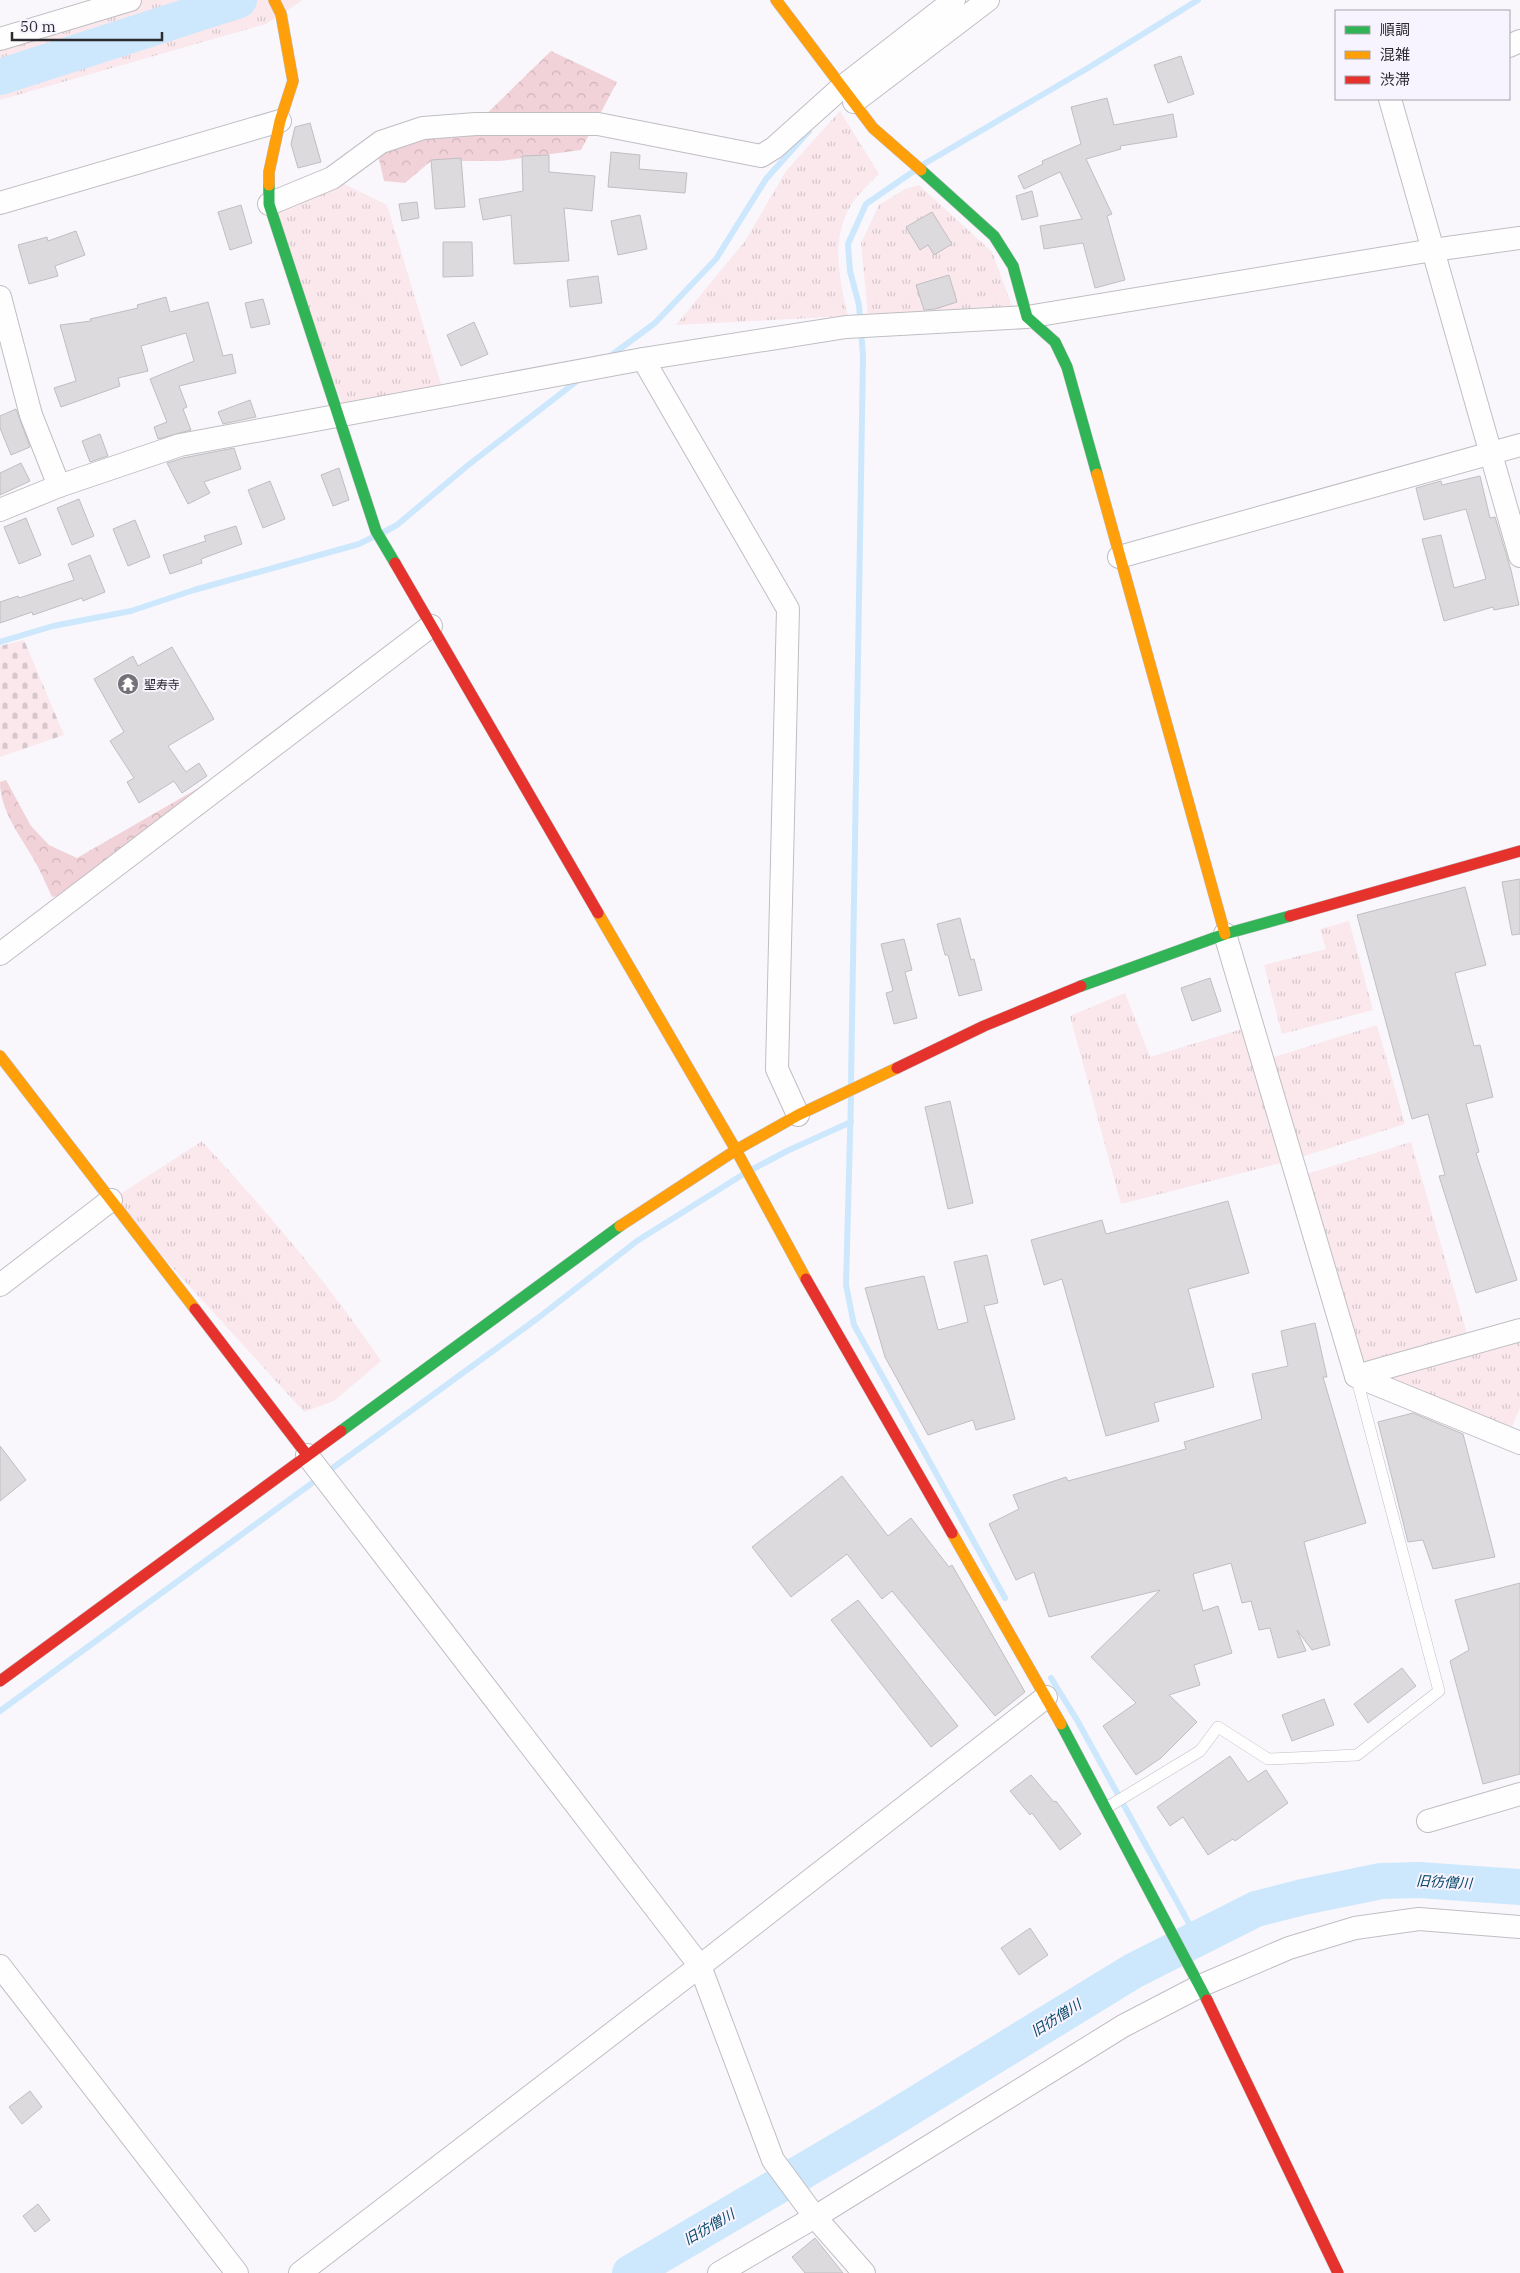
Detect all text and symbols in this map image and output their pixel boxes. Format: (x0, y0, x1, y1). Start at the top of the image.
scale bar (12, 10, 162, 42)
legend (1335, 10, 1510, 100)
text: 50 m (20, 17, 56, 36)
text: 順調 (1380, 20, 1410, 39)
text: 混雑 (1380, 45, 1410, 64)
text: 渋滞 (1380, 70, 1410, 89)
temple icon: 聖寿寺 (116, 672, 140, 696)
place label: 聖寿寺 (144, 677, 180, 692)
water label: 旧彷僧川 (1416, 1872, 1474, 1893)
water label: 旧彷僧川 (1027, 1994, 1086, 2040)
water label: 旧彷僧川 (680, 2204, 739, 2249)

